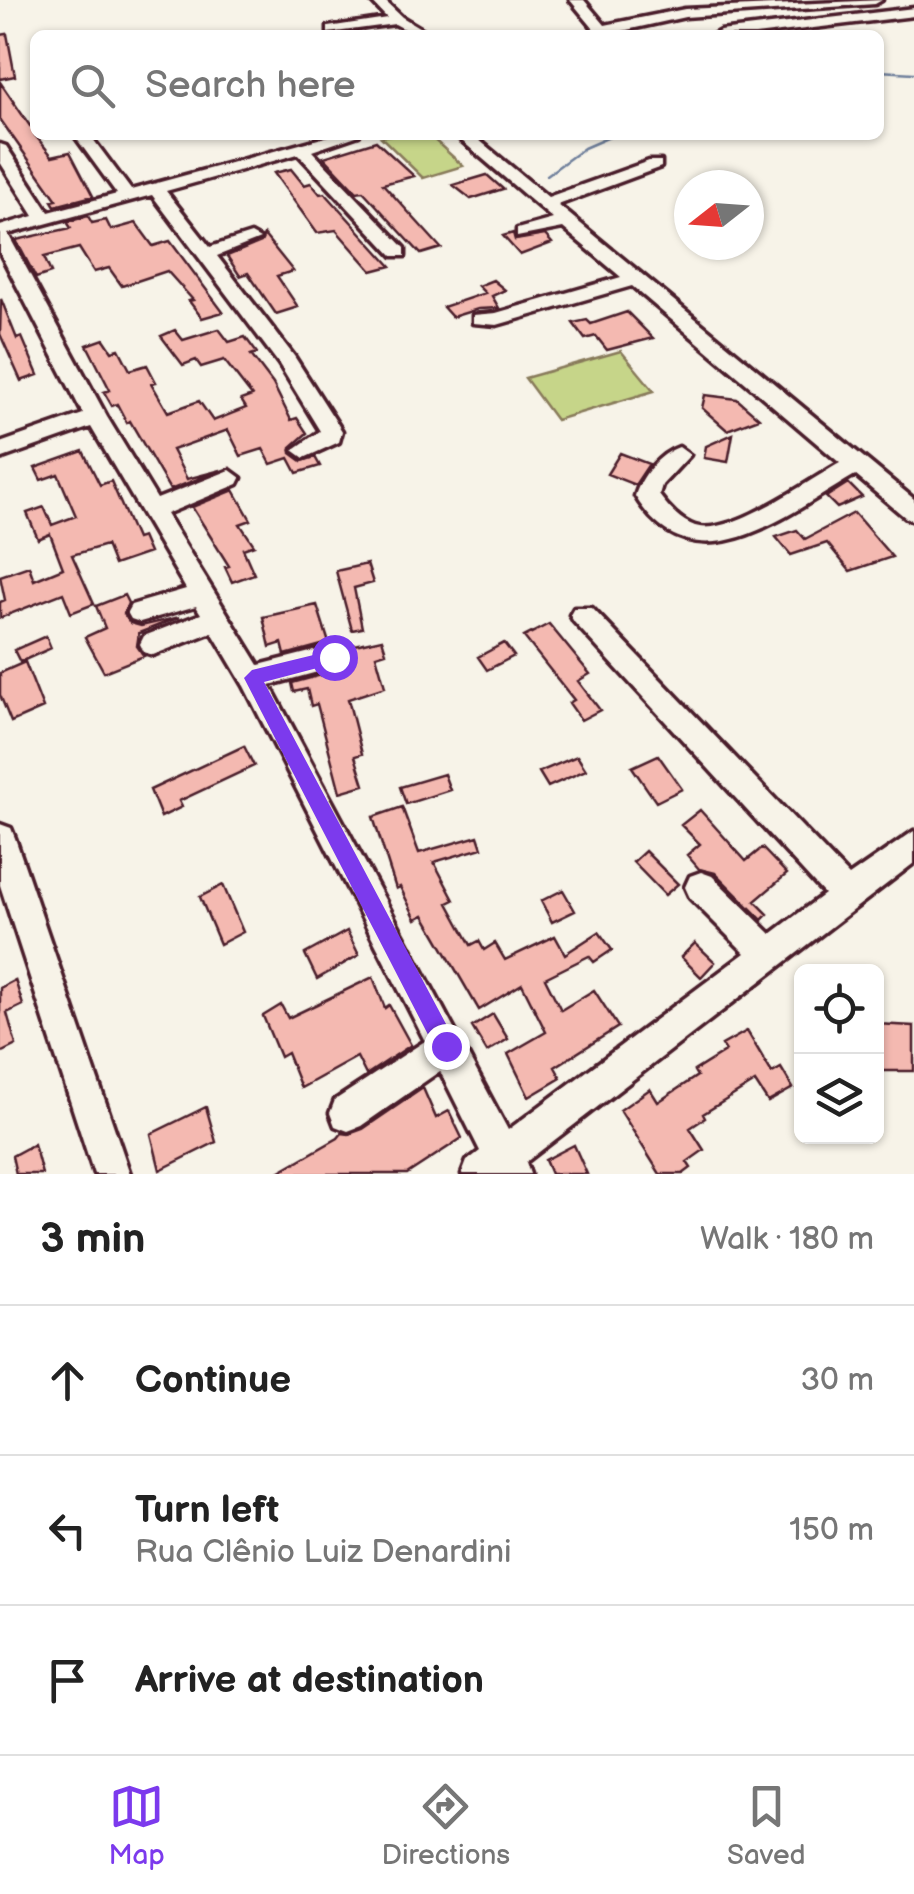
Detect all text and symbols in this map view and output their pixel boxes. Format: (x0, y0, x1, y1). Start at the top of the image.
search box (30, 30, 884, 140)
icon: search (65, 58, 120, 113)
text: Search here (145, 63, 356, 108)
north arrow (674, 170, 764, 260)
route start (312, 635, 358, 681)
map controls (794, 964, 884, 1144)
button: locate (794, 964, 884, 1054)
route end (424, 1024, 470, 1070)
button: layers (794, 1054, 884, 1144)
text: 3 min (40, 1214, 145, 1265)
text: Walk · 180 m (700, 1220, 874, 1259)
icon: ahead (40, 1353, 95, 1408)
text: Continue (135, 1358, 291, 1403)
text: 30 m (800, 1361, 874, 1400)
text: Turn left (135, 1488, 279, 1533)
icon: left (40, 1503, 95, 1558)
text: 150 m (789, 1511, 874, 1550)
text: Rua Clênio Luiz Denardini (135, 1533, 512, 1572)
icon: arrive (40, 1653, 95, 1708)
text: Arrive at destination (135, 1658, 484, 1703)
tab: Map (108, 1779, 165, 1872)
tab: Directions (381, 1779, 510, 1872)
tab: Saved (727, 1779, 806, 1872)

